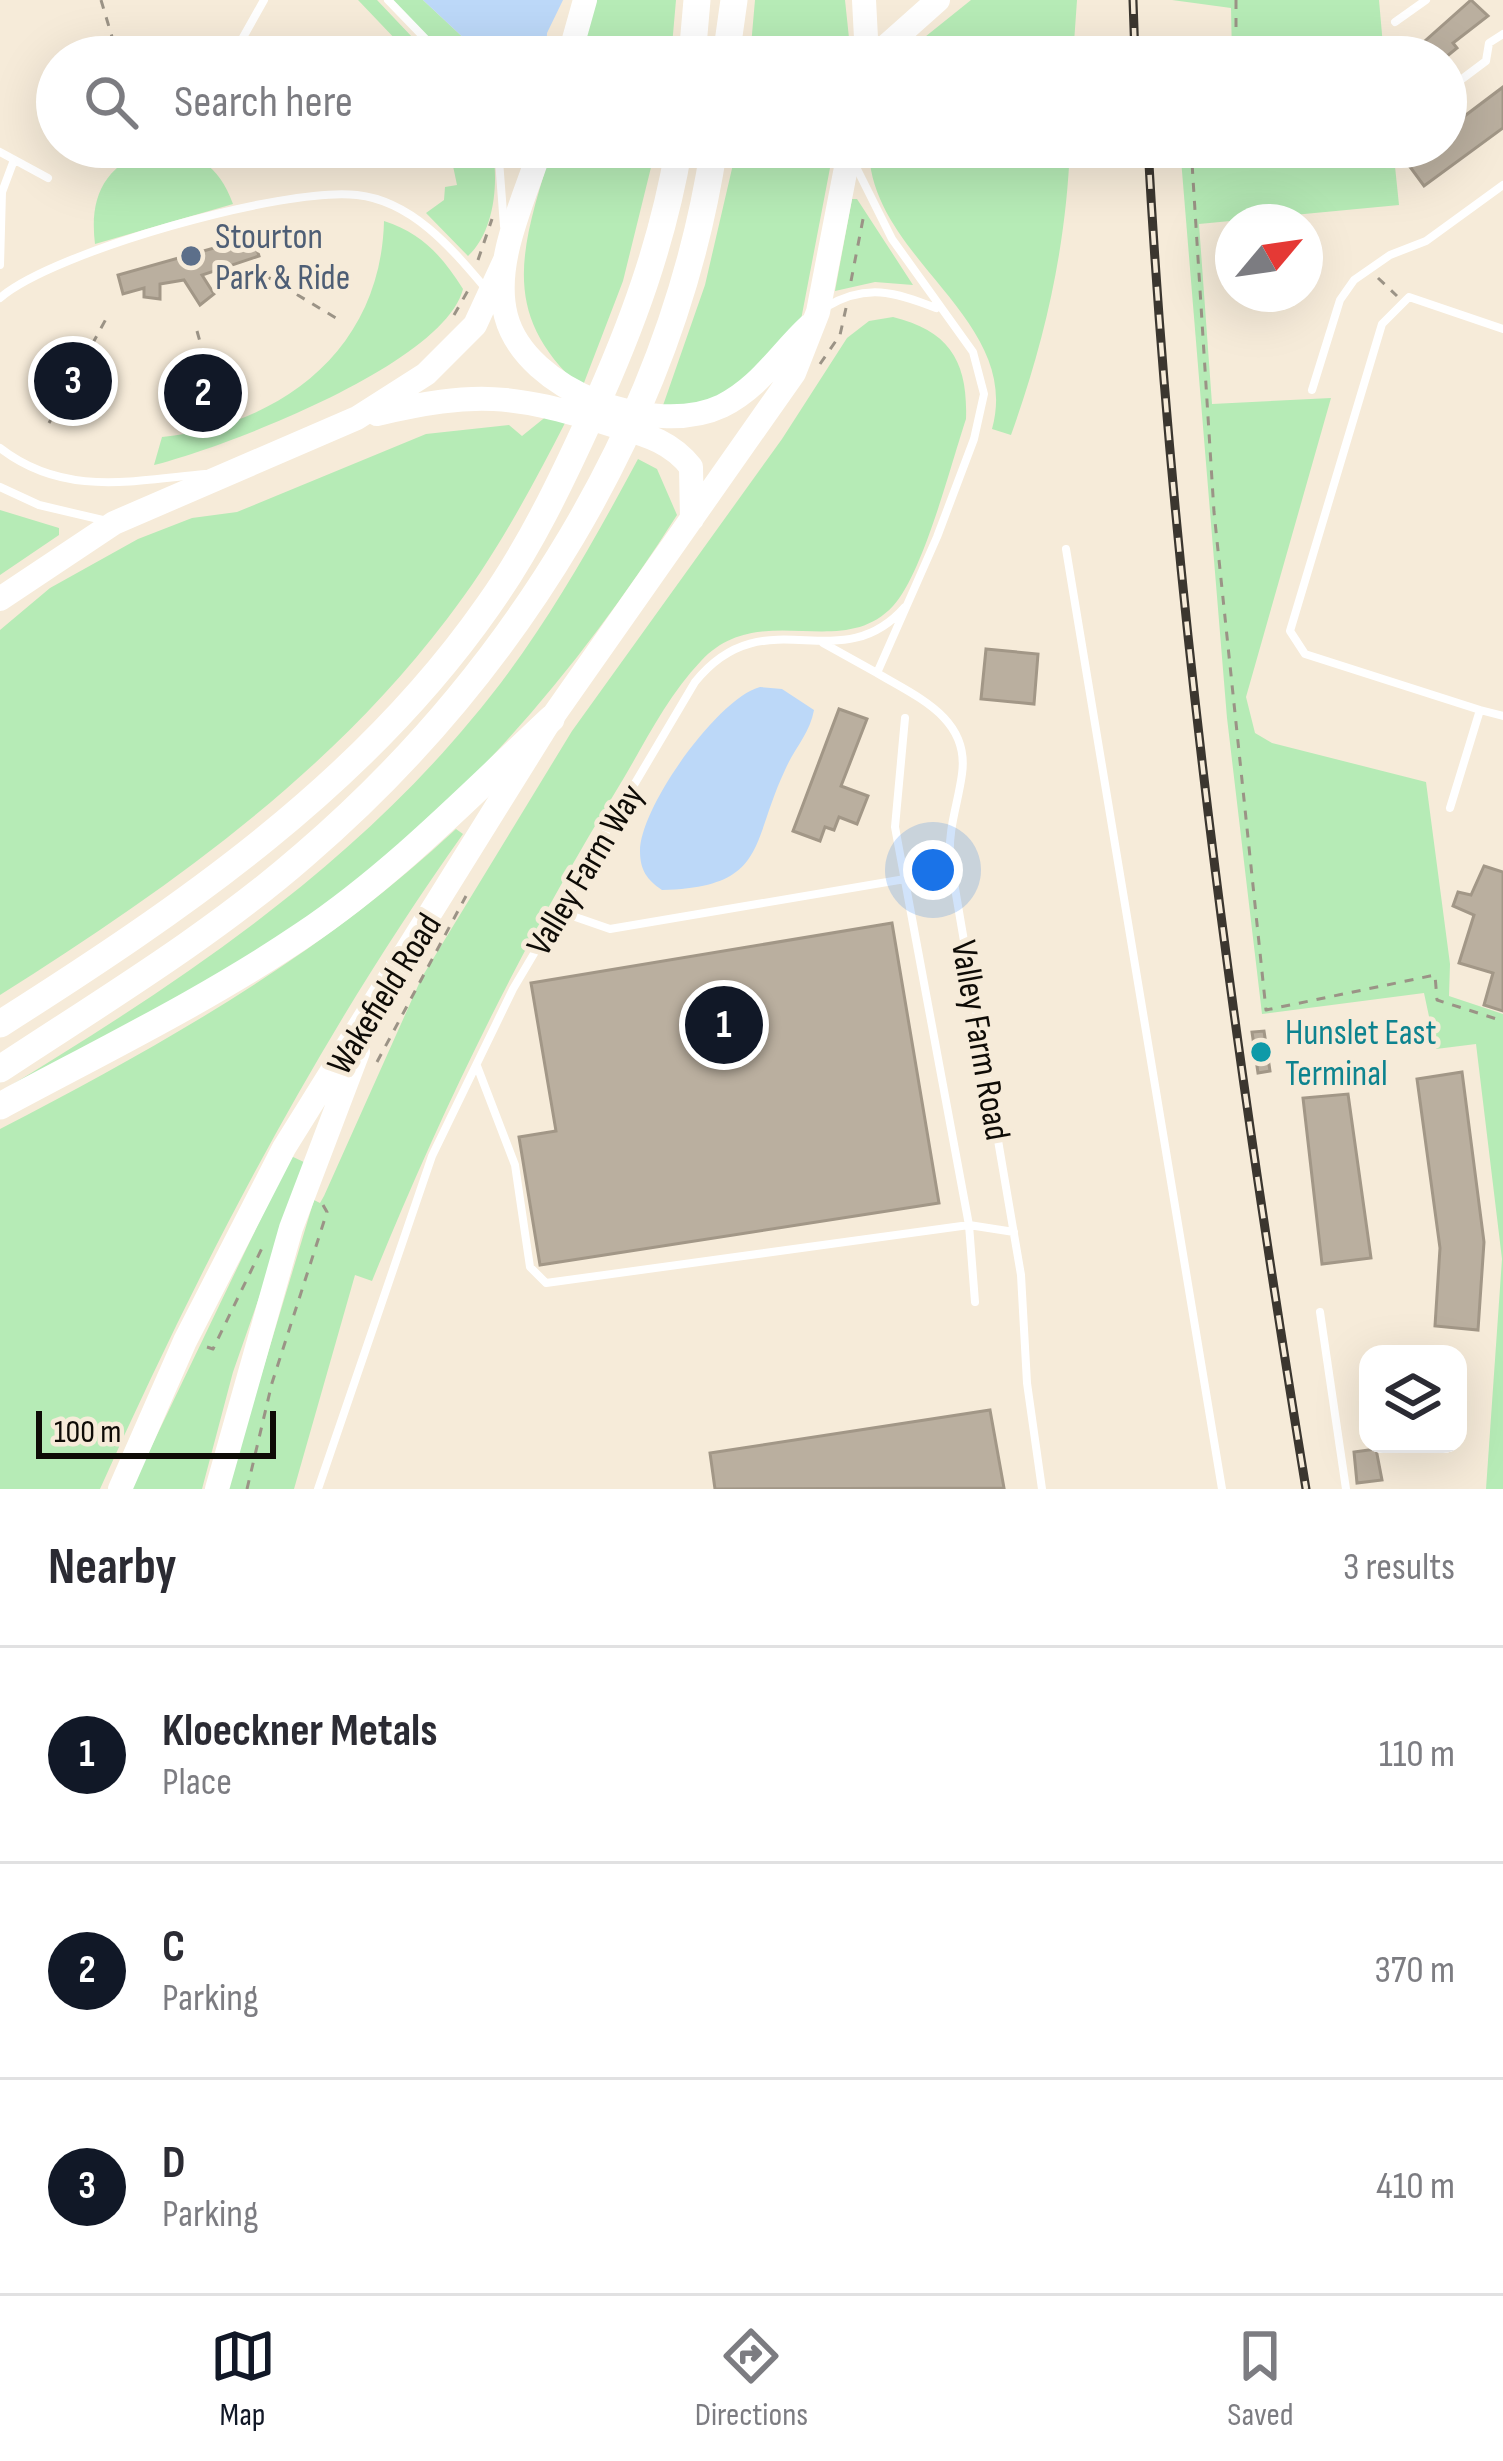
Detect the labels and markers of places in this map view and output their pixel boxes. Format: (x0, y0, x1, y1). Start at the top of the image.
place label: Stourton Park & Ride (215, 216, 350, 300)
marker: Stourton Park & Ride (178, 243, 204, 269)
pin: 3 (34, 336, 112, 426)
pin: 2 (164, 348, 242, 438)
pin: 1 (685, 980, 763, 1070)
place label: Hunslet East Terminal (1285, 1012, 1437, 1096)
marker: Hunslet East Terminal (1248, 1039, 1274, 1065)

